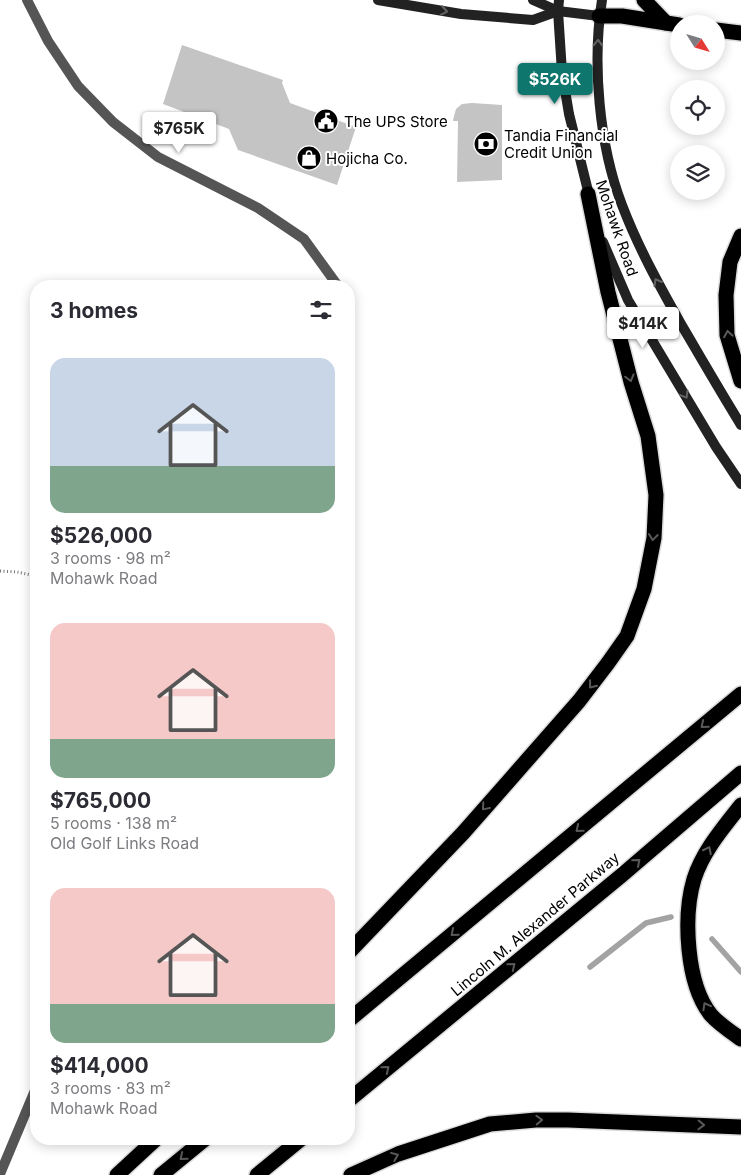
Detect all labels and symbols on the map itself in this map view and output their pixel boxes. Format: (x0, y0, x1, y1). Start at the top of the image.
one-way arrow (439, 6, 448, 16)
north arrow (670, 15, 725, 70)
one-way arrow (593, 38, 603, 46)
pin: $526K (520, 62, 590, 105)
public building icon: The UPS Store (313, 108, 339, 134)
pin: $765K (144, 112, 214, 154)
place label: The UPS Store (344, 112, 448, 131)
place label: Tandia Financial Credit Union (504, 126, 618, 162)
bank icon: Tandia Financial Credit Union (473, 131, 499, 157)
shop icon: Hojicha Co. (296, 145, 322, 171)
place label: Hojicha Co. (326, 149, 408, 168)
street label: Mohawk Road (592, 177, 642, 279)
one-way arrow (654, 278, 664, 287)
pin: $414K (608, 306, 678, 349)
one-way arrow (723, 330, 734, 338)
one-way arrow (624, 374, 635, 383)
one-way arrow (679, 389, 689, 398)
one-way arrow (648, 534, 659, 542)
one-way arrow (589, 679, 597, 688)
one-way arrow (700, 720, 709, 729)
one-way arrow (482, 802, 491, 811)
one-way arrow (575, 824, 584, 833)
one-way arrow (702, 846, 712, 855)
street label: Lincoln M. Alexander Parkway (447, 848, 624, 1000)
one-way arrow (632, 859, 641, 868)
one-way arrow (450, 928, 459, 937)
one-way arrow (506, 963, 515, 971)
one-way arrow (702, 1002, 712, 1011)
one-way arrow (381, 1065, 390, 1074)
one-way arrow (535, 1115, 543, 1126)
one-way arrow (697, 1120, 705, 1131)
one-way arrow (180, 1151, 189, 1159)
one-way arrow (391, 1151, 399, 1161)

